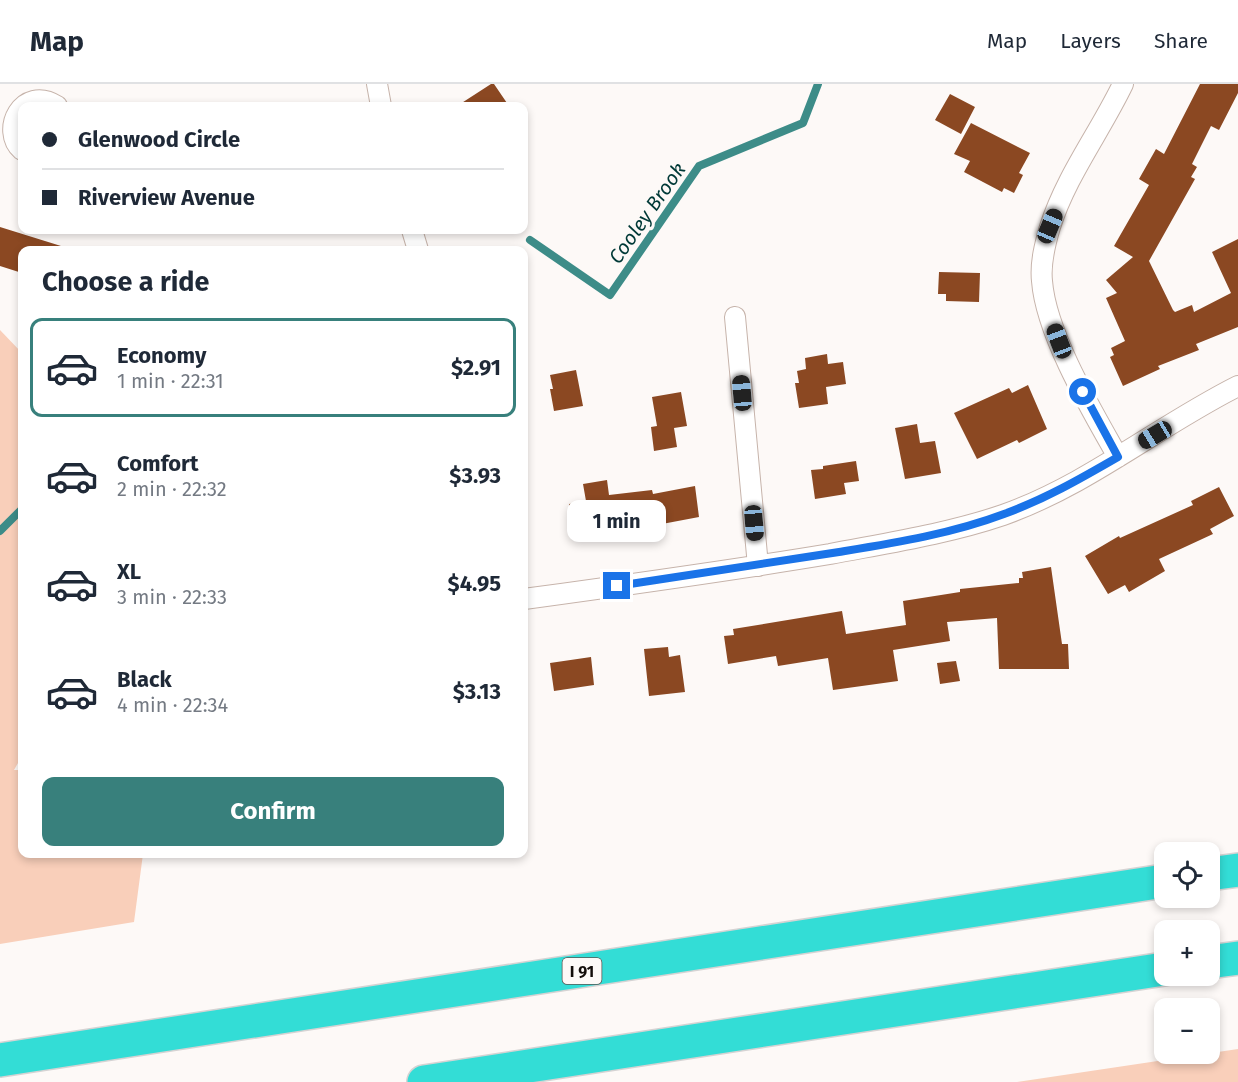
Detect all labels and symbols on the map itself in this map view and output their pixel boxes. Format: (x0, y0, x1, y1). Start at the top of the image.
water label: Cooley Brook (603, 158, 691, 268)
car (1035, 206, 1065, 246)
car (1044, 321, 1074, 361)
car (731, 374, 753, 412)
route start (1069, 378, 1096, 405)
car (1135, 418, 1175, 452)
callout: 1 min (568, 499, 666, 541)
car (743, 504, 765, 542)
route end (603, 572, 630, 599)
road number: I 91 (562, 958, 602, 984)

